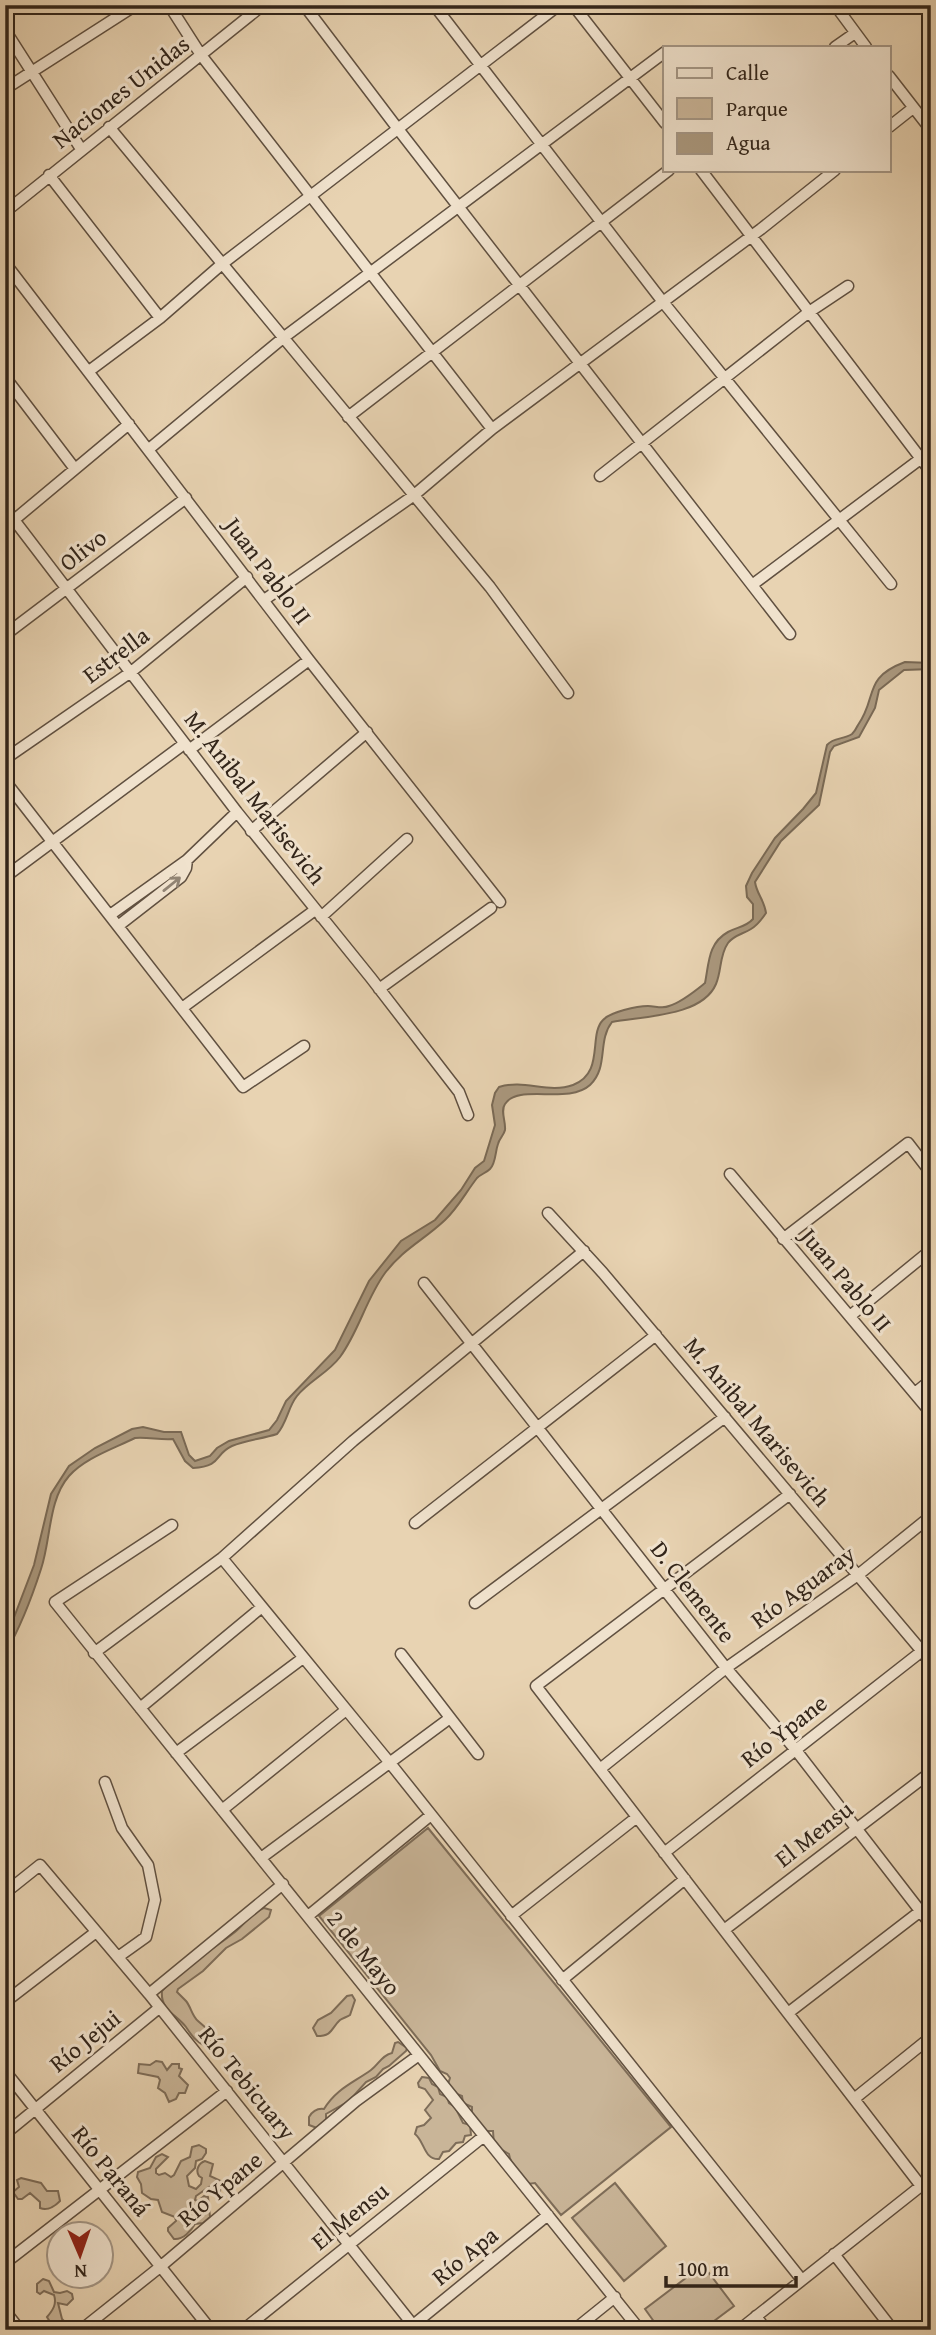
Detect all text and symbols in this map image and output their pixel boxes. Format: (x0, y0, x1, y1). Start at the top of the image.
street label: Naciones Unidas (45, 27, 197, 156)
legend (663, 46, 890, 172)
text: Calle (726, 57, 769, 88)
text: Parque (726, 93, 788, 124)
text: Agua (726, 127, 771, 158)
street label: Juan Pablo II (215, 507, 320, 632)
street label: Olivo (52, 520, 114, 579)
street label: Estrella (75, 617, 157, 691)
street label: M. Anibal Marisevich (176, 703, 335, 892)
one-way arrow (162, 876, 180, 891)
street label: Juan Pablo II (790, 1218, 900, 1339)
street label: M. Anibal Marisevich (676, 1329, 839, 1515)
street label: D. Clemente (642, 1533, 744, 1650)
street label: Río Aguaray (743, 1537, 862, 1637)
street label: Río Ypane (733, 1686, 834, 1776)
street label: El Mensu (767, 1792, 860, 1875)
street label: 2 de Mayo (319, 1902, 410, 2003)
street label: Río Jejui (41, 2001, 128, 2080)
street label: Río Tebicuary (190, 2018, 304, 2147)
street label: Río Paraná (64, 2118, 159, 2224)
street label: Río Ypane (170, 2143, 270, 2235)
street label: El Mensu (303, 2173, 396, 2258)
street label: Río Apa (424, 2217, 506, 2293)
north arrow (46, 2220, 116, 2290)
scale bar (666, 2244, 796, 2288)
text: 100 m (677, 2253, 729, 2284)
text: N (73, 2258, 87, 2286)

